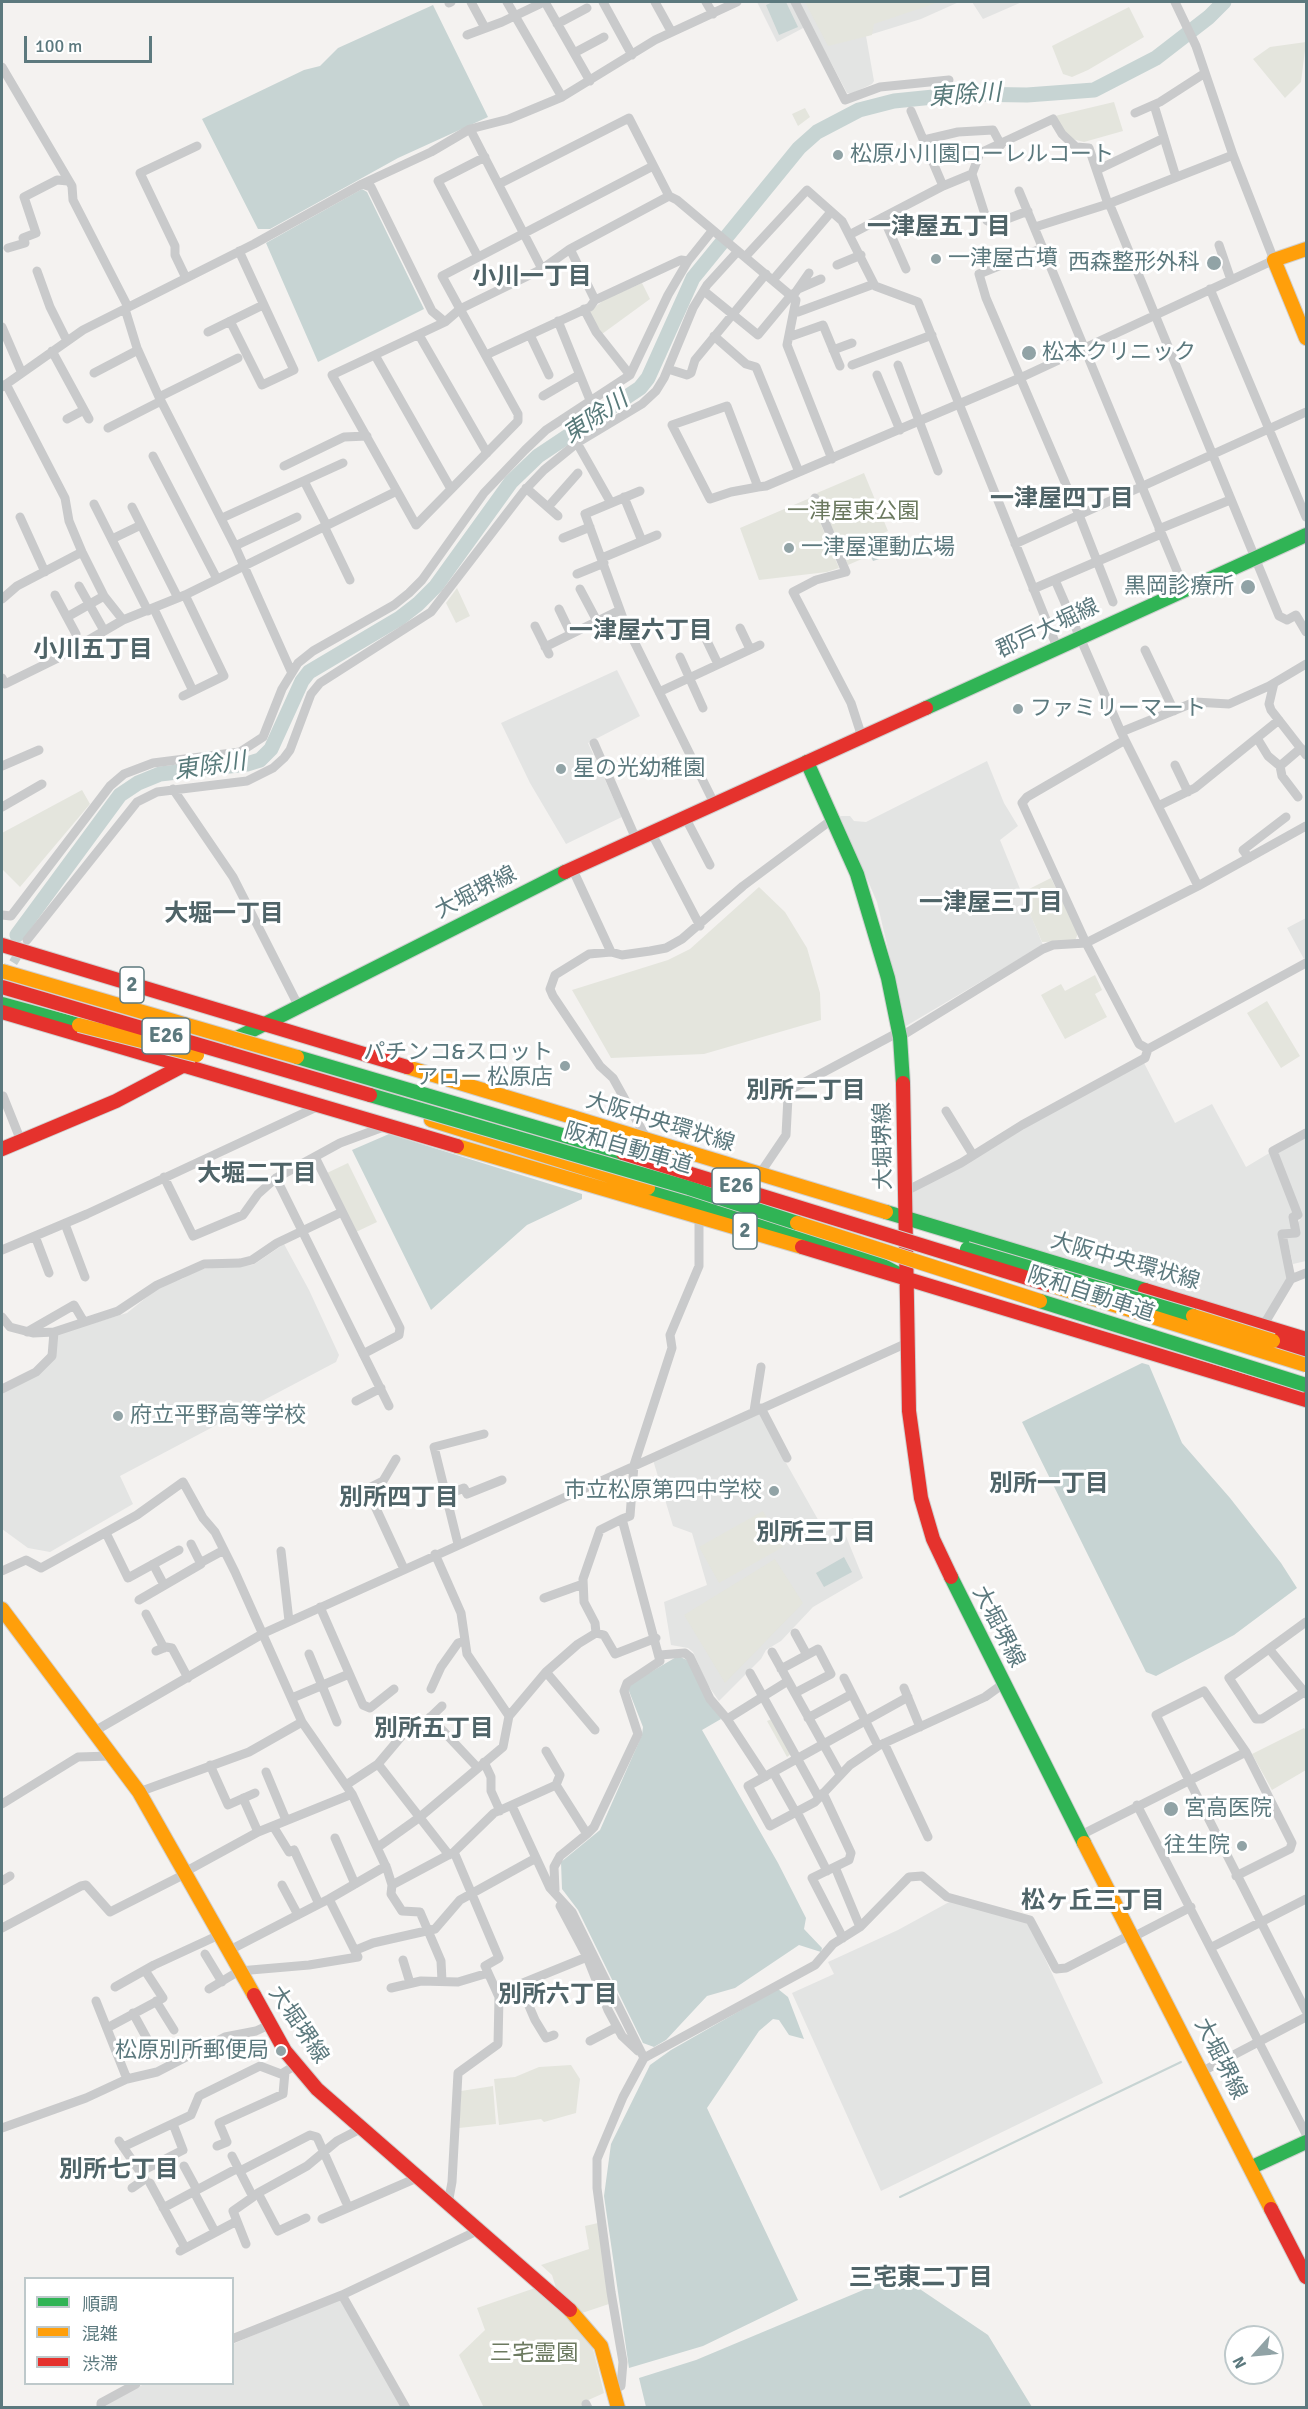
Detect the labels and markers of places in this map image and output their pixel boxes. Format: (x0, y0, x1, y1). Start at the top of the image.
place label: 松原小川園ローレルコート (850, 142, 1114, 168)
marker: 松原小川園ローレルコート (831, 148, 845, 162)
place label: 一津屋古墳 (948, 246, 1058, 272)
place label: 西森整形外科 (1068, 250, 1200, 276)
marker: 一津屋古墳 (929, 252, 943, 266)
marker: 西森整形外科 (1205, 254, 1223, 272)
place label: 松本クリニック (1042, 340, 1196, 366)
marker: 松本クリニック (1020, 344, 1038, 362)
place label: 一津屋運動広場 (801, 535, 955, 561)
marker: 一津屋運動広場 (782, 541, 796, 555)
place label: 黒岡診療所 (1124, 574, 1234, 600)
marker: 黒岡診療所 (1239, 578, 1257, 596)
place label: ファミリーマート (1030, 696, 1206, 722)
marker: ファミリーマート (1011, 702, 1025, 716)
place label: 星の光幼稚園 (573, 756, 705, 782)
marker: 星の光幼稚園 (554, 762, 568, 776)
place label: パチンコ&スロット アロー 松原店 (363, 1040, 553, 1092)
marker: パチンコ&スロット アロー 松原店 (558, 1059, 572, 1073)
place label: 府立平野高等学校 (130, 1403, 306, 1429)
marker: 府立平野高等学校 (111, 1409, 125, 1423)
place label: 市立松原第四中学校 (564, 1478, 762, 1504)
marker: 市立松原第四中学校 (767, 1484, 781, 1498)
place label: 宮高医院 (1184, 1796, 1272, 1822)
marker: 宮高医院 (1162, 1800, 1180, 1818)
place label: 往生院 (1164, 1833, 1230, 1859)
marker: 往生院 (1235, 1839, 1249, 1853)
place label: 松原別所郵便局 (115, 2038, 269, 2064)
marker: 松原別所郵便局 (274, 2044, 288, 2058)

